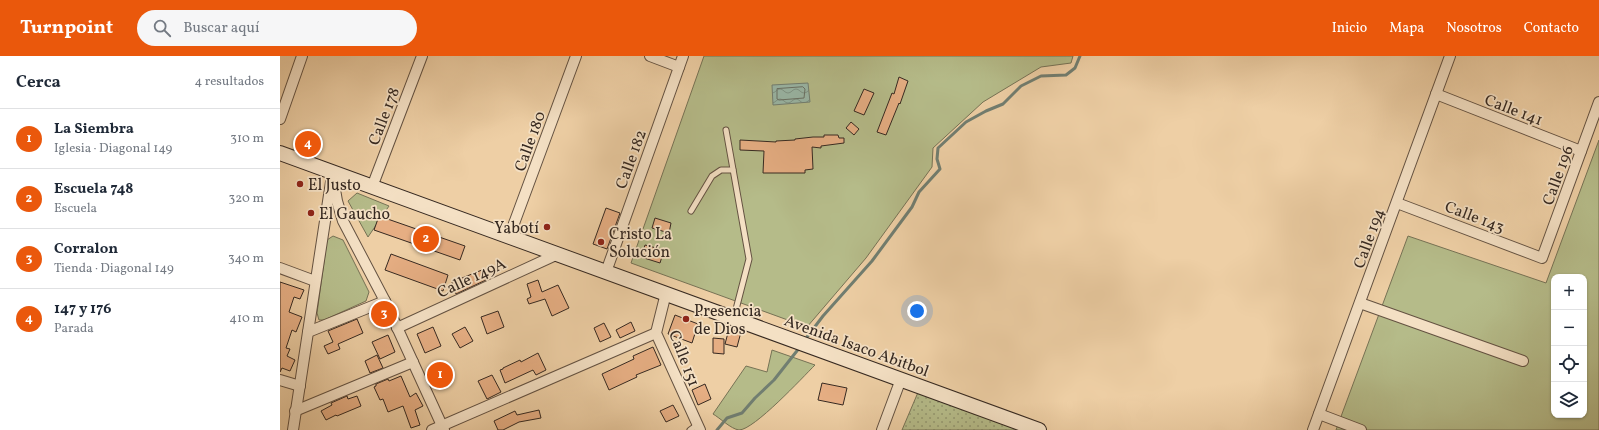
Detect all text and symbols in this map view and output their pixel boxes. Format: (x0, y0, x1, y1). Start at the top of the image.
search box (137, 10, 417, 46)
text: Turnpoint (20, 15, 113, 41)
icon: search (151, 17, 173, 39)
text: Buscar aquí (183, 18, 259, 39)
text: Inicio (1332, 19, 1367, 38)
text: Mapa (1389, 19, 1424, 38)
text: Nosotros (1446, 19, 1502, 38)
text: Contacto (1524, 19, 1579, 38)
text: Cerca (16, 71, 61, 94)
text: 4 resultados (194, 73, 264, 91)
street label: Calle 178 (364, 85, 406, 149)
street label: Calle 141 (1481, 90, 1546, 132)
street label: Calle 180 (510, 108, 552, 175)
text: La Siembra (54, 119, 134, 140)
street label: Calle 182 (611, 127, 653, 192)
pin: 4 (295, 129, 321, 159)
text: 1 (26, 130, 32, 148)
text: 310 m (230, 130, 264, 148)
text: Iglesia · Diagonal 149 (54, 140, 172, 158)
street label: Calle 196 (1538, 143, 1580, 209)
place label: El Justo (308, 175, 361, 197)
text: Escuela 748 (54, 179, 134, 200)
marker: El Justo (295, 179, 305, 189)
text: 2 (26, 190, 32, 208)
text: 320 m (229, 190, 264, 208)
street label: Calle 143 (1441, 196, 1507, 239)
text: Escuela (54, 200, 97, 218)
place label: El Gaucho (319, 204, 390, 226)
street label: Calle 194 (1349, 206, 1391, 272)
marker: El Gaucho (306, 208, 316, 218)
place label: Yabotí (494, 218, 539, 240)
marker: Yabotí (542, 222, 552, 232)
pin: 2 (413, 224, 439, 254)
place label: Cristo La Solución (609, 224, 672, 264)
marker: Cristo La Solución (596, 237, 606, 247)
text: Corralon (54, 239, 118, 260)
text: 3 (26, 250, 32, 268)
text: 340 m (228, 250, 264, 268)
street label: Calle 149A (434, 253, 510, 304)
text: Tienda · Diagonal 149 (54, 260, 174, 278)
map controls (1551, 274, 1587, 418)
button: + (1551, 274, 1587, 310)
text: 147 y 176 (54, 299, 111, 320)
pin: 3 (371, 299, 397, 329)
place label: Presencia de Dios (694, 301, 762, 341)
your location (907, 301, 927, 321)
text: 4 (25, 310, 33, 328)
text: 410 m (229, 310, 264, 328)
street label: Avenida Isaco Abitbol (781, 310, 932, 383)
button: − (1551, 310, 1587, 346)
marker: Presencia de Dios (681, 314, 691, 324)
text: Parada (54, 320, 94, 338)
street label: Calle 151 (662, 327, 704, 390)
button: locate (1551, 346, 1587, 382)
pin: 1 (427, 360, 453, 390)
button: layers (1551, 382, 1587, 418)

